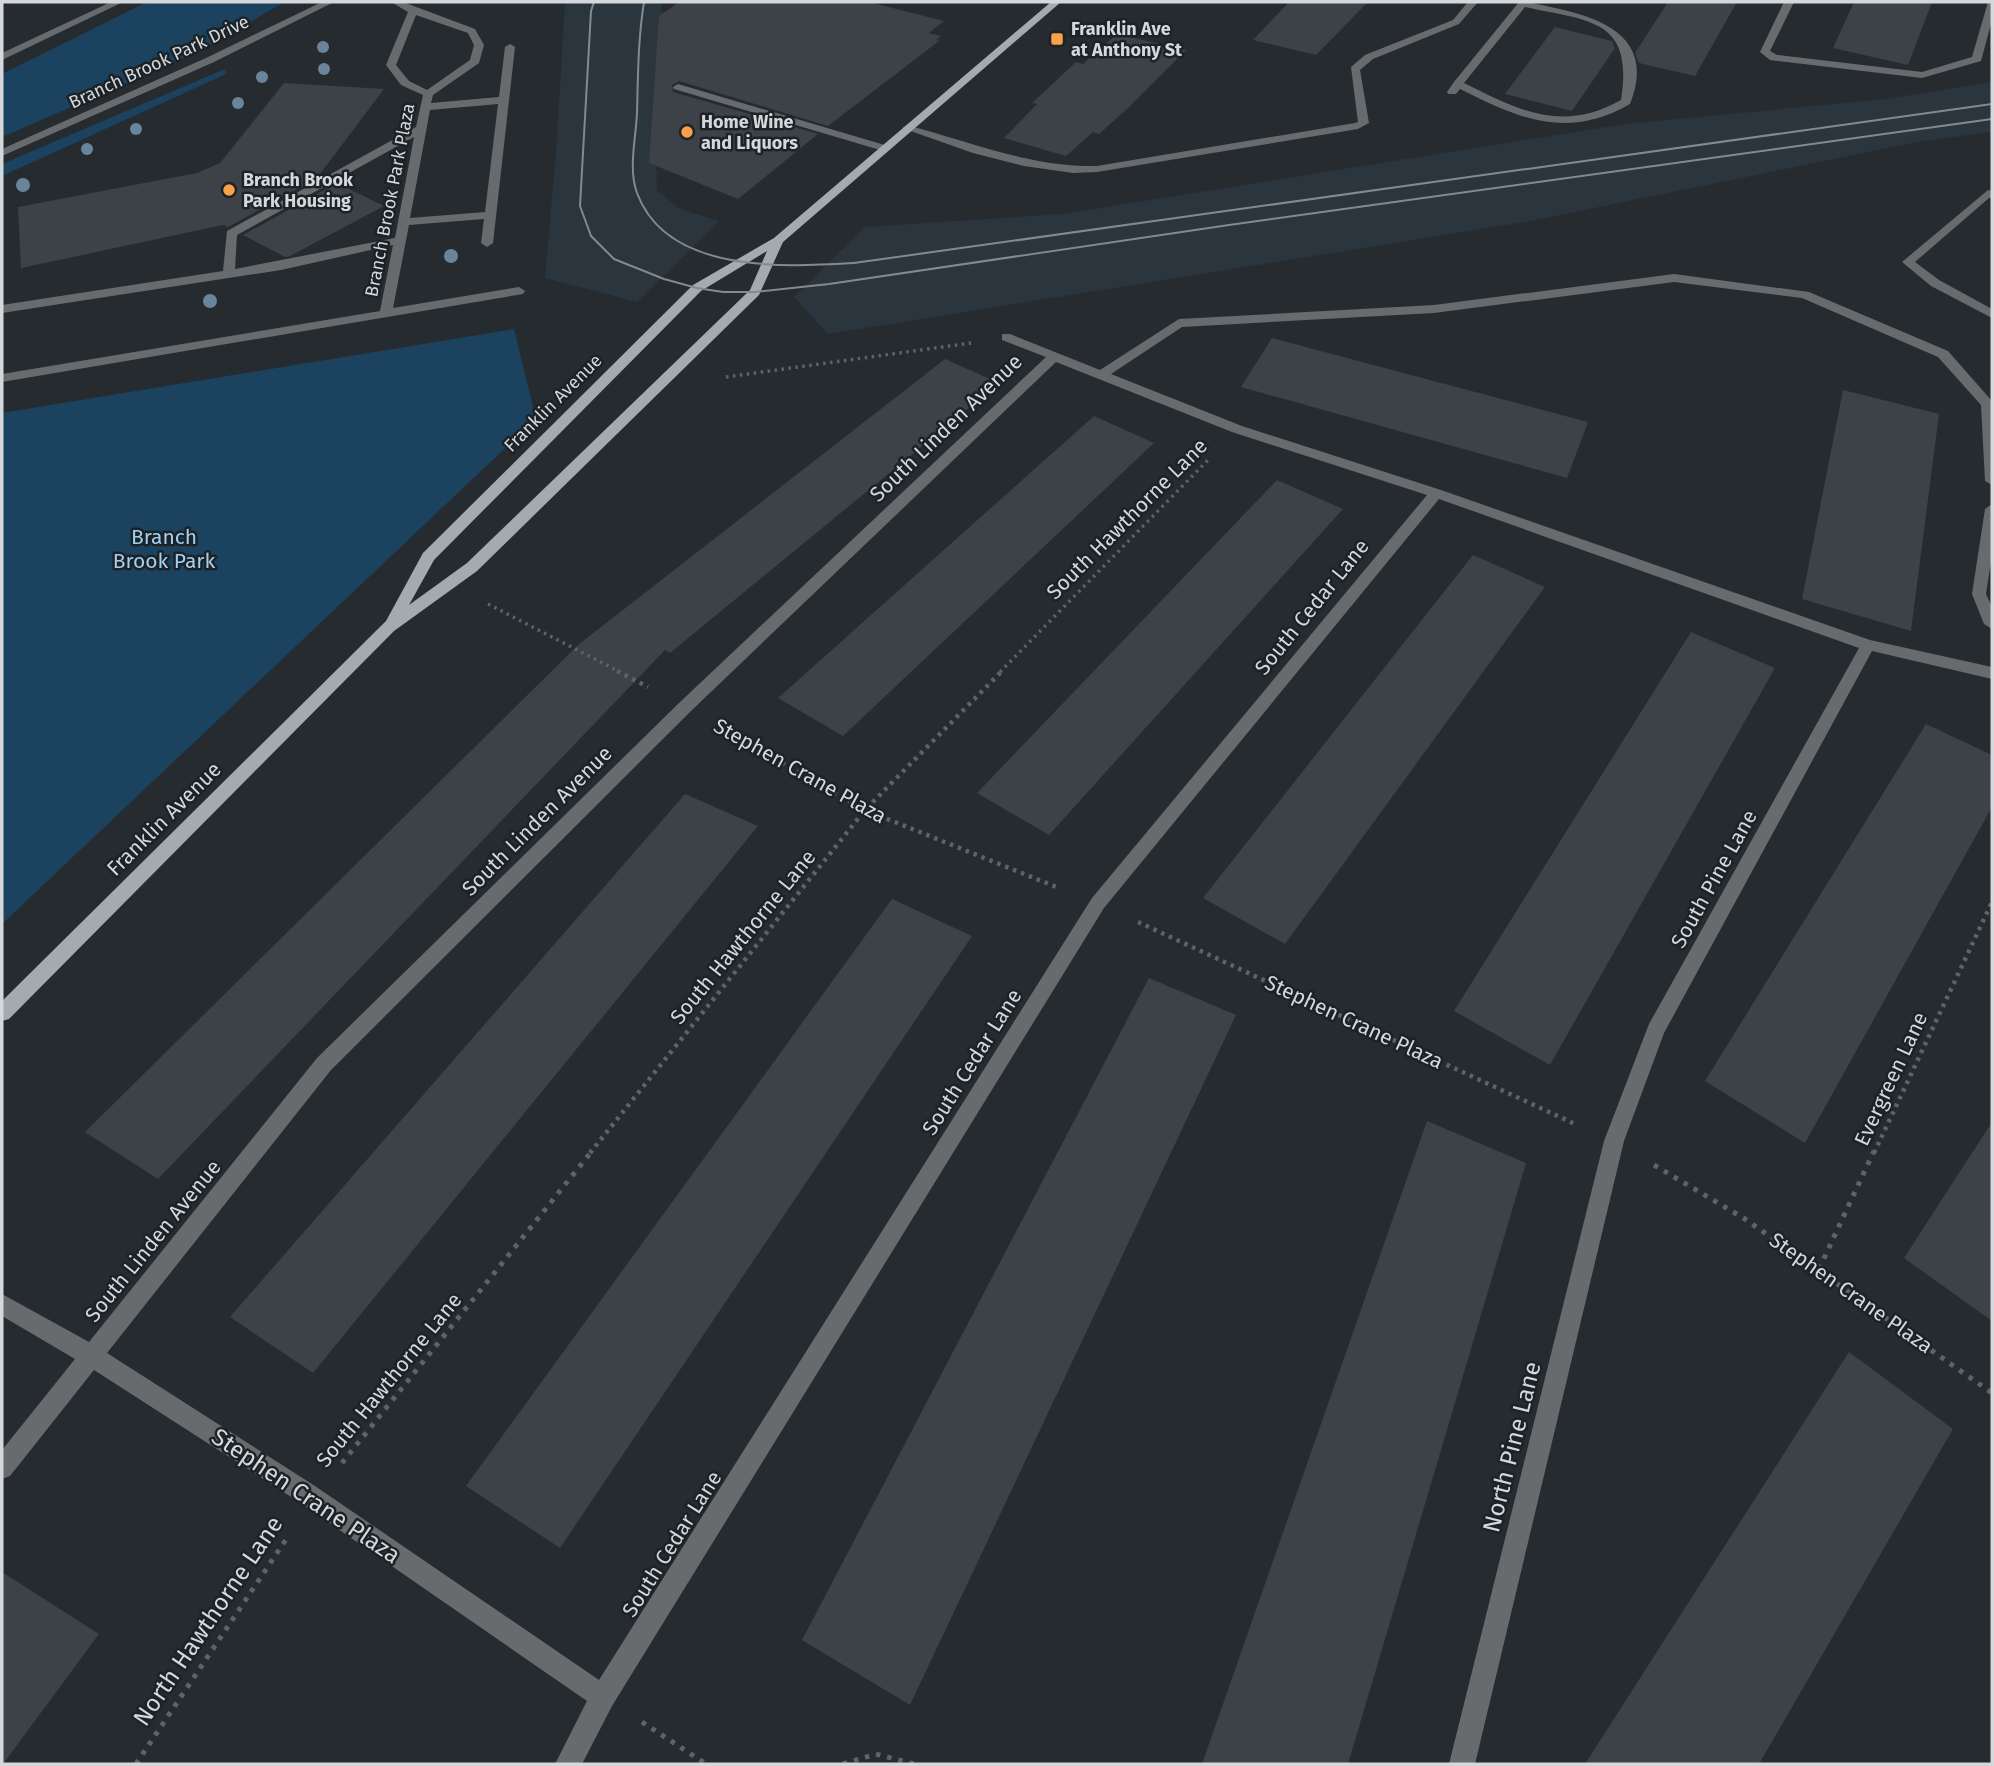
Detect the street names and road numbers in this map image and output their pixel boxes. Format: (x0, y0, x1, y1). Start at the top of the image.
street label: Branch Brook Park Drive (65, 11, 253, 113)
street label: Branch Brook Park Plaza (360, 101, 420, 299)
street label: Franklin Avenue (499, 349, 607, 457)
street label: South Linden Avenue (864, 349, 1028, 507)
street label: South Hawthorne Lane (1041, 433, 1213, 605)
street label: South Cedar Lane (1249, 534, 1375, 680)
street label: Stephen Crane Plaza (709, 713, 891, 829)
street label: South Linden Avenue (457, 741, 617, 901)
street label: Franklin Avenue (101, 756, 227, 882)
street label: South Pine Lane (1665, 805, 1763, 953)
street label: South Hawthorne Lane (665, 844, 821, 1030)
street label: Stephen Crane Plaza (1261, 969, 1447, 1075)
street label: South Cedar Lane (917, 984, 1027, 1140)
street label: Evergreen Lane (1849, 1008, 1933, 1150)
street label: South Linden Avenue (79, 1154, 227, 1328)
street label: Stephen Crane Plaza (1764, 1227, 1938, 1359)
street label: South Hawthorne Lane (311, 1287, 467, 1473)
street label: North Pine Lane (1477, 1359, 1547, 1535)
street label: Stephen Crane Plaza (206, 1423, 406, 1569)
street label: South Cedar Lane (617, 1466, 727, 1622)
street label: North Hawthorne Lane (127, 1511, 289, 1731)

